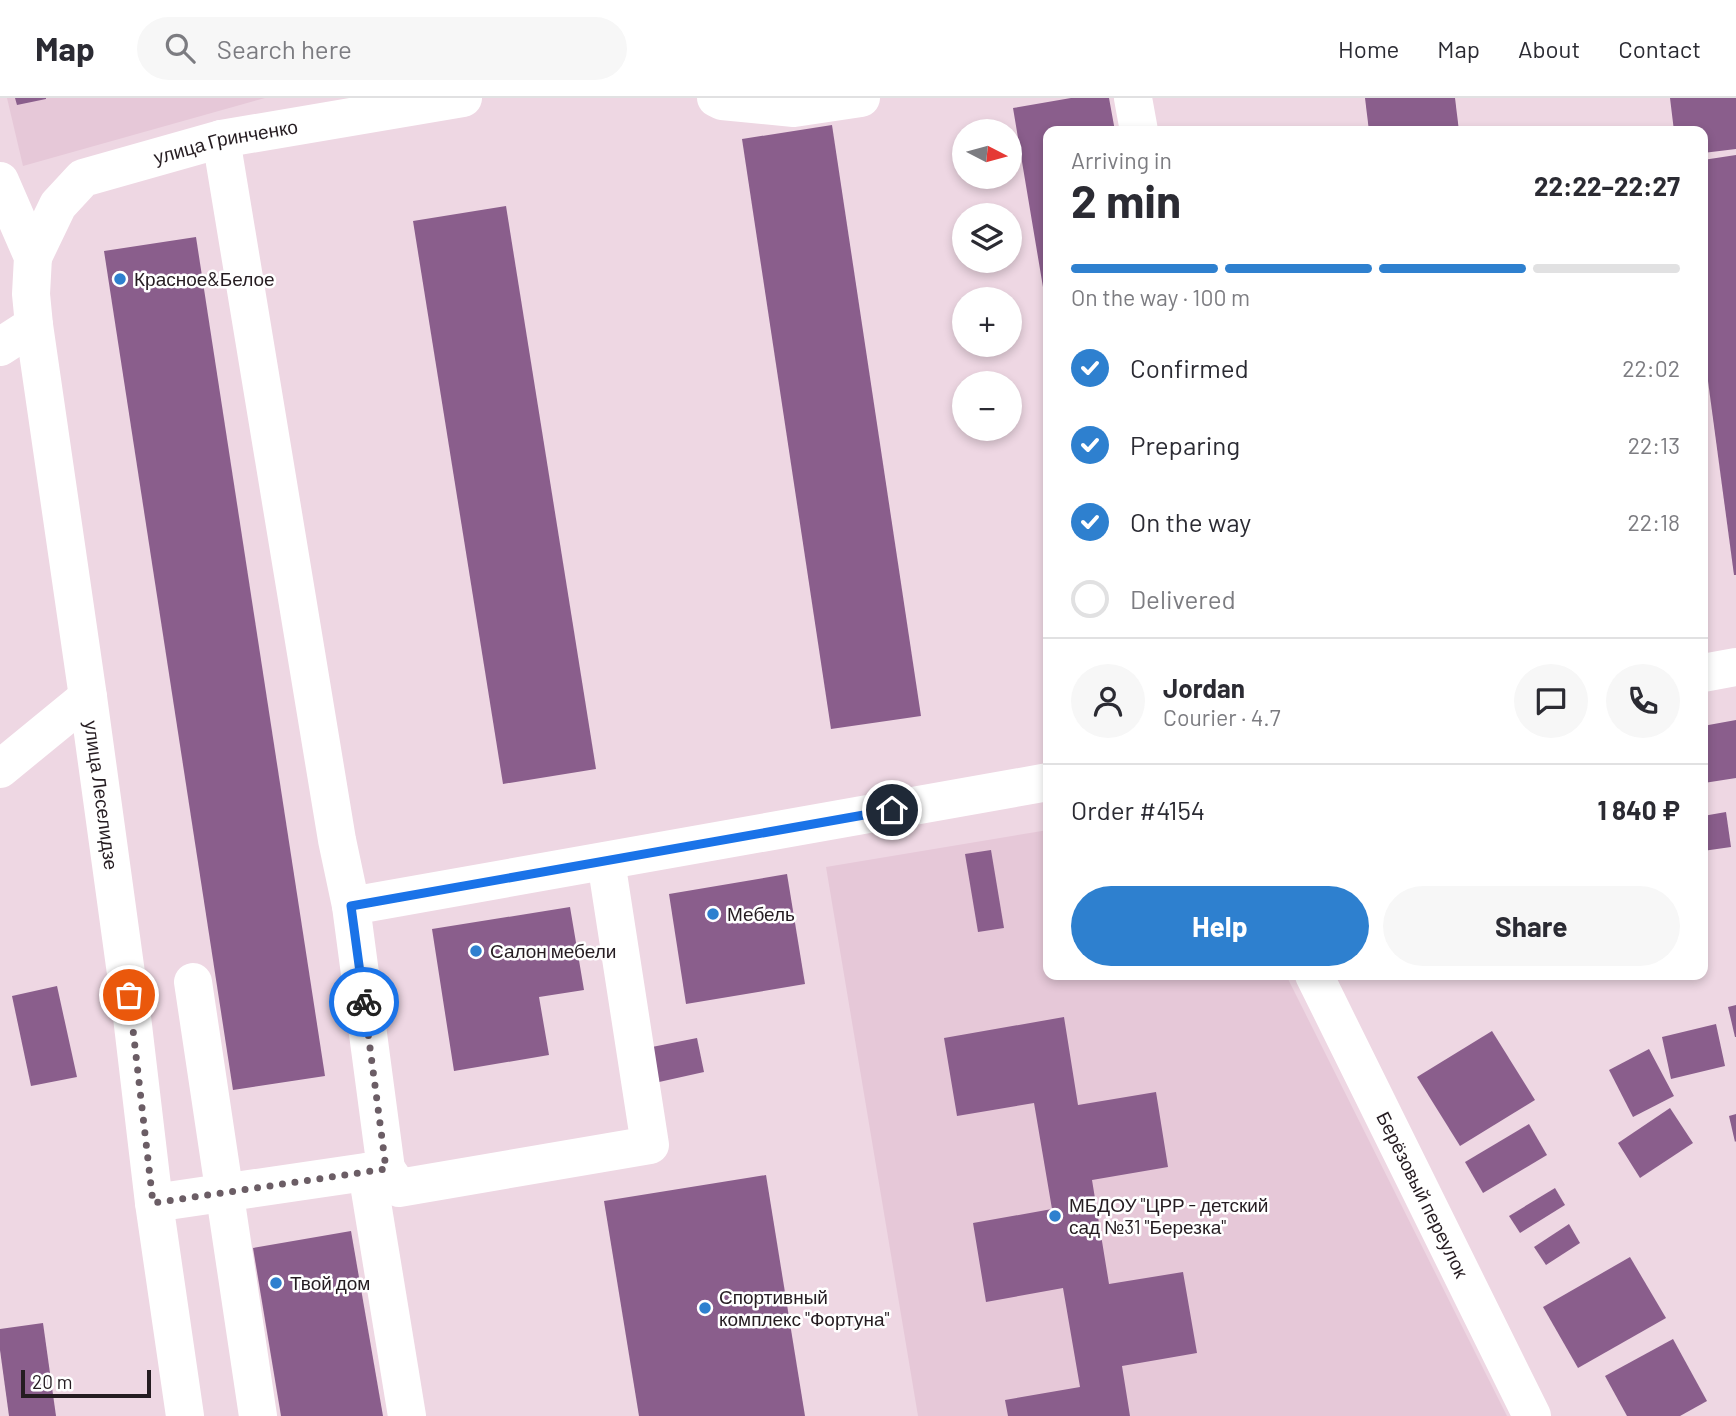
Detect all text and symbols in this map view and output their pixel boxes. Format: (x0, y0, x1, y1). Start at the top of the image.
search box (137, 17, 627, 80)
text: Map (35, 28, 95, 68)
icon: search (161, 29, 199, 67)
text: Search here (217, 33, 352, 64)
text: Home (1338, 34, 1399, 63)
text: Map (1437, 34, 1480, 63)
text: About (1518, 34, 1580, 63)
text: Contact (1618, 34, 1701, 63)
street label: улица Гринченко (151, 114, 299, 168)
north arrow (952, 119, 1022, 189)
map controls (952, 119, 1022, 441)
text: Arriving in (1071, 146, 1172, 174)
text: 22:22–22:27 (1534, 170, 1680, 201)
text: 2 min (1071, 172, 1181, 227)
button: layers (952, 203, 1022, 273)
place label: Красное&Белое (134, 267, 275, 290)
marker: Красное&Белое (112, 271, 128, 287)
text: On the way · 100 m (1071, 283, 1250, 311)
button: + (952, 287, 1022, 357)
icon: check (1071, 349, 1109, 387)
text: Confirmed (1130, 352, 1249, 383)
text: 22:02 (1622, 354, 1680, 382)
button: − (952, 371, 1022, 441)
icon: check (1071, 426, 1109, 464)
text: Preparing (1130, 429, 1240, 460)
text: 22:13 (1628, 431, 1680, 459)
icon: check (1071, 503, 1109, 541)
text: On the way (1130, 506, 1251, 537)
text: 22:18 (1628, 508, 1680, 536)
text: Delivered (1130, 583, 1236, 614)
button: person (1071, 664, 1145, 738)
button: chat (1514, 664, 1588, 738)
button: phone (1606, 664, 1680, 738)
text: Jordan (1163, 672, 1245, 703)
text: Courier · 4.7 (1163, 703, 1281, 731)
street label: улица Леселидзе (80, 719, 124, 871)
pin (862, 780, 922, 840)
icon: home (873, 791, 911, 829)
text: Order #4154 (1071, 794, 1205, 825)
text: 1 840 ₽ (1598, 794, 1680, 825)
button: Help (1071, 886, 1369, 966)
button: Share (1383, 886, 1680, 966)
place label: Мебель (727, 902, 795, 925)
marker: Мебель (705, 906, 721, 922)
place label: Салон мебели (490, 939, 616, 962)
marker: Салон мебели (468, 943, 484, 959)
pin (99, 965, 159, 1025)
courier (329, 967, 399, 1037)
icon: bag (110, 976, 148, 1014)
icon: bike (345, 983, 383, 1021)
street label: Берёзовый переулок (1372, 1107, 1474, 1282)
place label: МБДОУ "ЦРР - детский сад №31 "Березка" (1069, 1193, 1268, 1238)
marker: МБДОУ "ЦРР - детский сад №31 "Березка" (1047, 1208, 1063, 1224)
place label: Твой дом (290, 1271, 370, 1294)
marker: Твой дом (268, 1275, 284, 1291)
place label: Спортивный комплекс "Фортуна" (719, 1285, 890, 1330)
marker: Спортивный комплекс "Фортуна" (697, 1300, 713, 1316)
scale bar (21, 1367, 150, 1399)
text: 20 m (32, 1370, 72, 1393)

